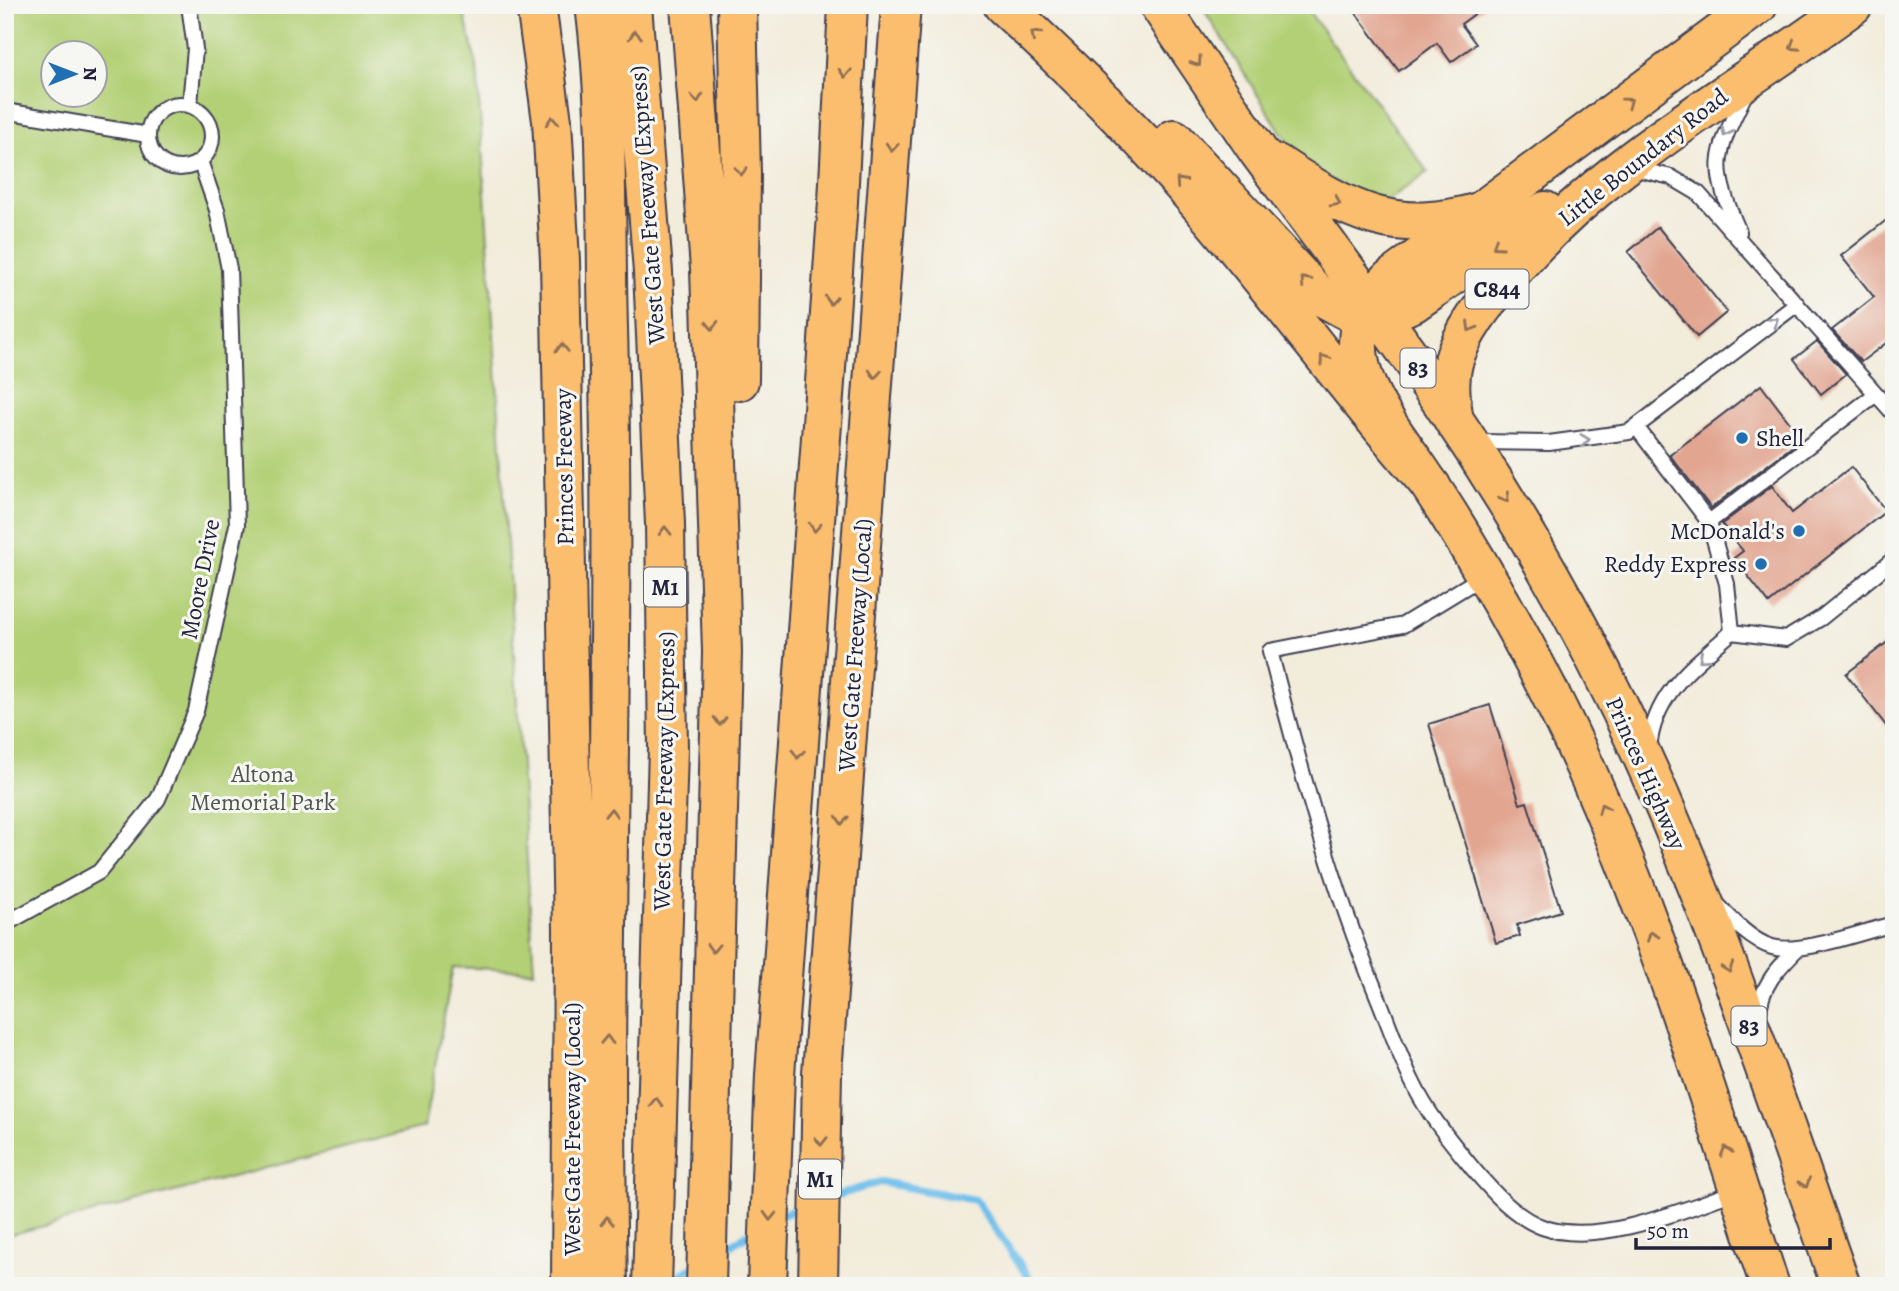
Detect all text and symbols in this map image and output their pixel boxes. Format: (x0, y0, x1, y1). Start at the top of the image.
one-way arrow (628, 29, 643, 40)
one-way arrow (1030, 30, 1043, 43)
north arrow (38, 38, 108, 108)
one-way arrow (1789, 38, 1802, 50)
one-way arrow (1189, 54, 1201, 67)
street label: West Gate Freeway (Express) (621, 65, 673, 346)
text: N (77, 67, 103, 81)
one-way arrow (838, 68, 853, 79)
street label: Little Boundary Road (1551, 80, 1735, 233)
one-way arrow (690, 92, 705, 103)
one-way arrow (1620, 97, 1633, 110)
one-way arrow (545, 115, 560, 126)
one-way arrow (1721, 125, 1735, 137)
one-way arrow (885, 141, 900, 152)
one-way arrow (733, 167, 749, 177)
one-way arrow (1176, 177, 1188, 190)
one-way arrow (1329, 193, 1341, 207)
one-way arrow (1492, 237, 1505, 249)
road number: C844 (1466, 270, 1528, 308)
one-way arrow (1301, 276, 1314, 289)
one-way arrow (824, 295, 839, 306)
one-way arrow (1766, 317, 1779, 330)
one-way arrow (705, 319, 720, 330)
one-way arrow (1466, 320, 1479, 333)
one-way arrow (554, 342, 569, 353)
road number: 83 (1400, 348, 1436, 388)
one-way arrow (1319, 354, 1332, 366)
one-way arrow (868, 368, 883, 379)
street label: Princes Freeway (547, 388, 581, 546)
place label: Shell (1756, 422, 1804, 454)
marker: Shell (1734, 430, 1750, 446)
one-way arrow (1579, 432, 1591, 447)
one-way arrow (1496, 491, 1509, 504)
place label: McDonald's (1670, 515, 1785, 547)
street label: Moore Drive (173, 516, 227, 642)
street label: West Gate Freeway (Local) (830, 518, 880, 773)
one-way arrow (807, 522, 822, 533)
marker: McDonald's (1791, 523, 1807, 539)
one-way arrow (657, 526, 672, 537)
place label: Reddy Express (1604, 548, 1747, 580)
marker: Reddy Express (1753, 556, 1769, 572)
road number: M1 (644, 568, 686, 607)
street label: West Gate Freeway (Express) (646, 631, 682, 912)
one-way arrow (1698, 650, 1711, 662)
street label: Princes Highway (1598, 692, 1694, 855)
one-way arrow (712, 715, 727, 726)
one-way arrow (791, 749, 806, 760)
park label: Altona Memorial Park (190, 758, 336, 818)
one-way arrow (1597, 802, 1611, 815)
one-way arrow (603, 807, 619, 817)
one-way arrow (835, 815, 850, 826)
one-way arrow (1647, 930, 1661, 942)
one-way arrow (705, 943, 720, 954)
one-way arrow (1720, 962, 1734, 974)
street label: West Gate Freeway (Local) (556, 1002, 588, 1257)
road number: 83 (1732, 1007, 1766, 1046)
one-way arrow (599, 1034, 615, 1045)
one-way arrow (649, 1096, 664, 1107)
one-way arrow (813, 1136, 828, 1147)
one-way arrow (1720, 1145, 1734, 1158)
road number: M1 (799, 1160, 841, 1198)
one-way arrow (1796, 1176, 1810, 1188)
scale bar (1636, 1207, 1831, 1251)
one-way arrow (762, 1211, 777, 1222)
one-way arrow (599, 1216, 615, 1226)
text: 50 m (1647, 1217, 1689, 1245)

